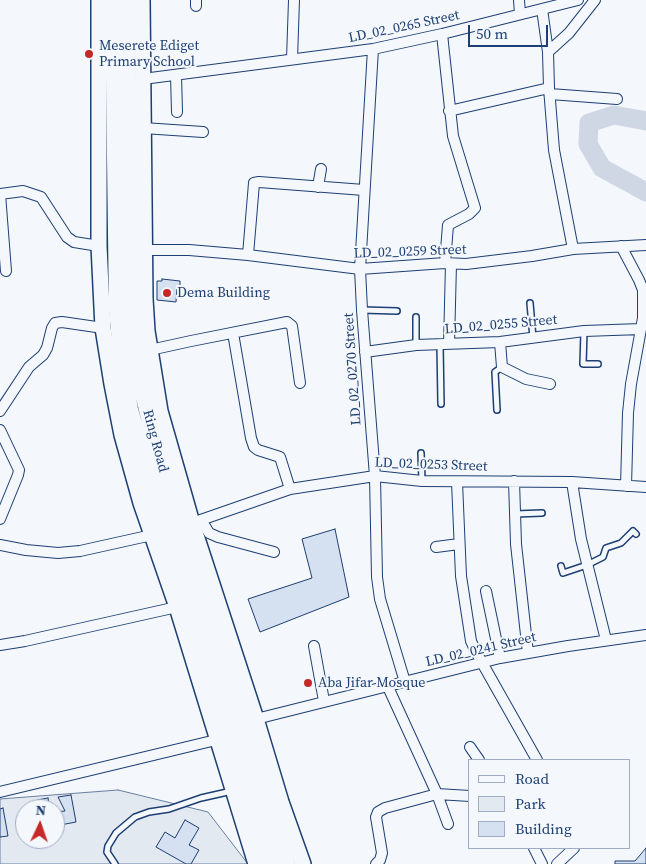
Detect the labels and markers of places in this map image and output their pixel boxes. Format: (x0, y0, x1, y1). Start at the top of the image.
place label: Meserete Ediget Primary School (99, 38, 199, 70)
marker: Meserete Ediget Primary School (83, 48, 95, 60)
place label: Dema Building (177, 285, 270, 301)
marker: Dema Building (161, 287, 173, 299)
place label: Aba Jifar Mosque (318, 675, 425, 691)
marker: Aba Jifar Mosque (302, 677, 314, 689)

